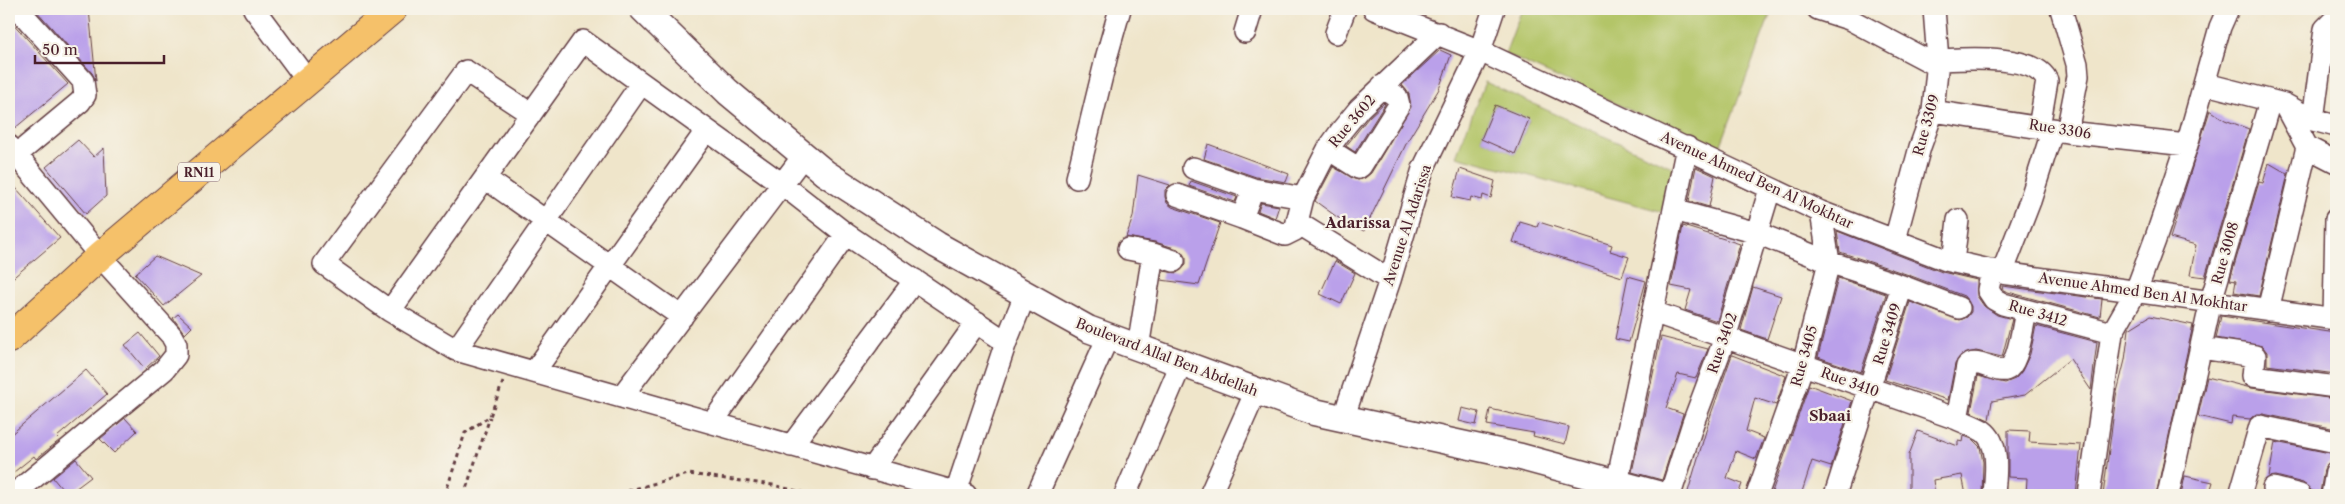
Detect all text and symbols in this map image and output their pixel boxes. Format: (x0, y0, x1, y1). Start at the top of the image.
scale bar (35, 32, 164, 64)
text: 50 m (42, 40, 78, 59)
street label: Rue 3602 (1325, 91, 1379, 151)
street label: Rue 3309 (1909, 92, 1943, 158)
street label: Rue 3306 (2028, 115, 2092, 143)
street label: Avenue Ahmed Ben Al Mokhtar (1657, 127, 1856, 233)
road number: RN11 (178, 162, 220, 182)
street label: Avenue Al Adarissa (1379, 162, 1435, 289)
district label: Adarissa (1324, 213, 1391, 232)
street label: Rue 3008 (2208, 220, 2242, 286)
street label: Avenue Ahmed Ben Al Mokhtar (2037, 268, 2249, 316)
street label: Rue 3412 (2007, 296, 2069, 330)
street label: Rue 3409 (1869, 301, 1905, 367)
street label: Rue 3402 (1703, 310, 1741, 376)
street label: Boulevard Allal Ben Abdellah (1073, 314, 1261, 400)
street label: Rue 3405 (1787, 323, 1821, 389)
street label: Rue 3410 (1818, 363, 1882, 401)
district label: Sbaai (1809, 406, 1852, 425)

